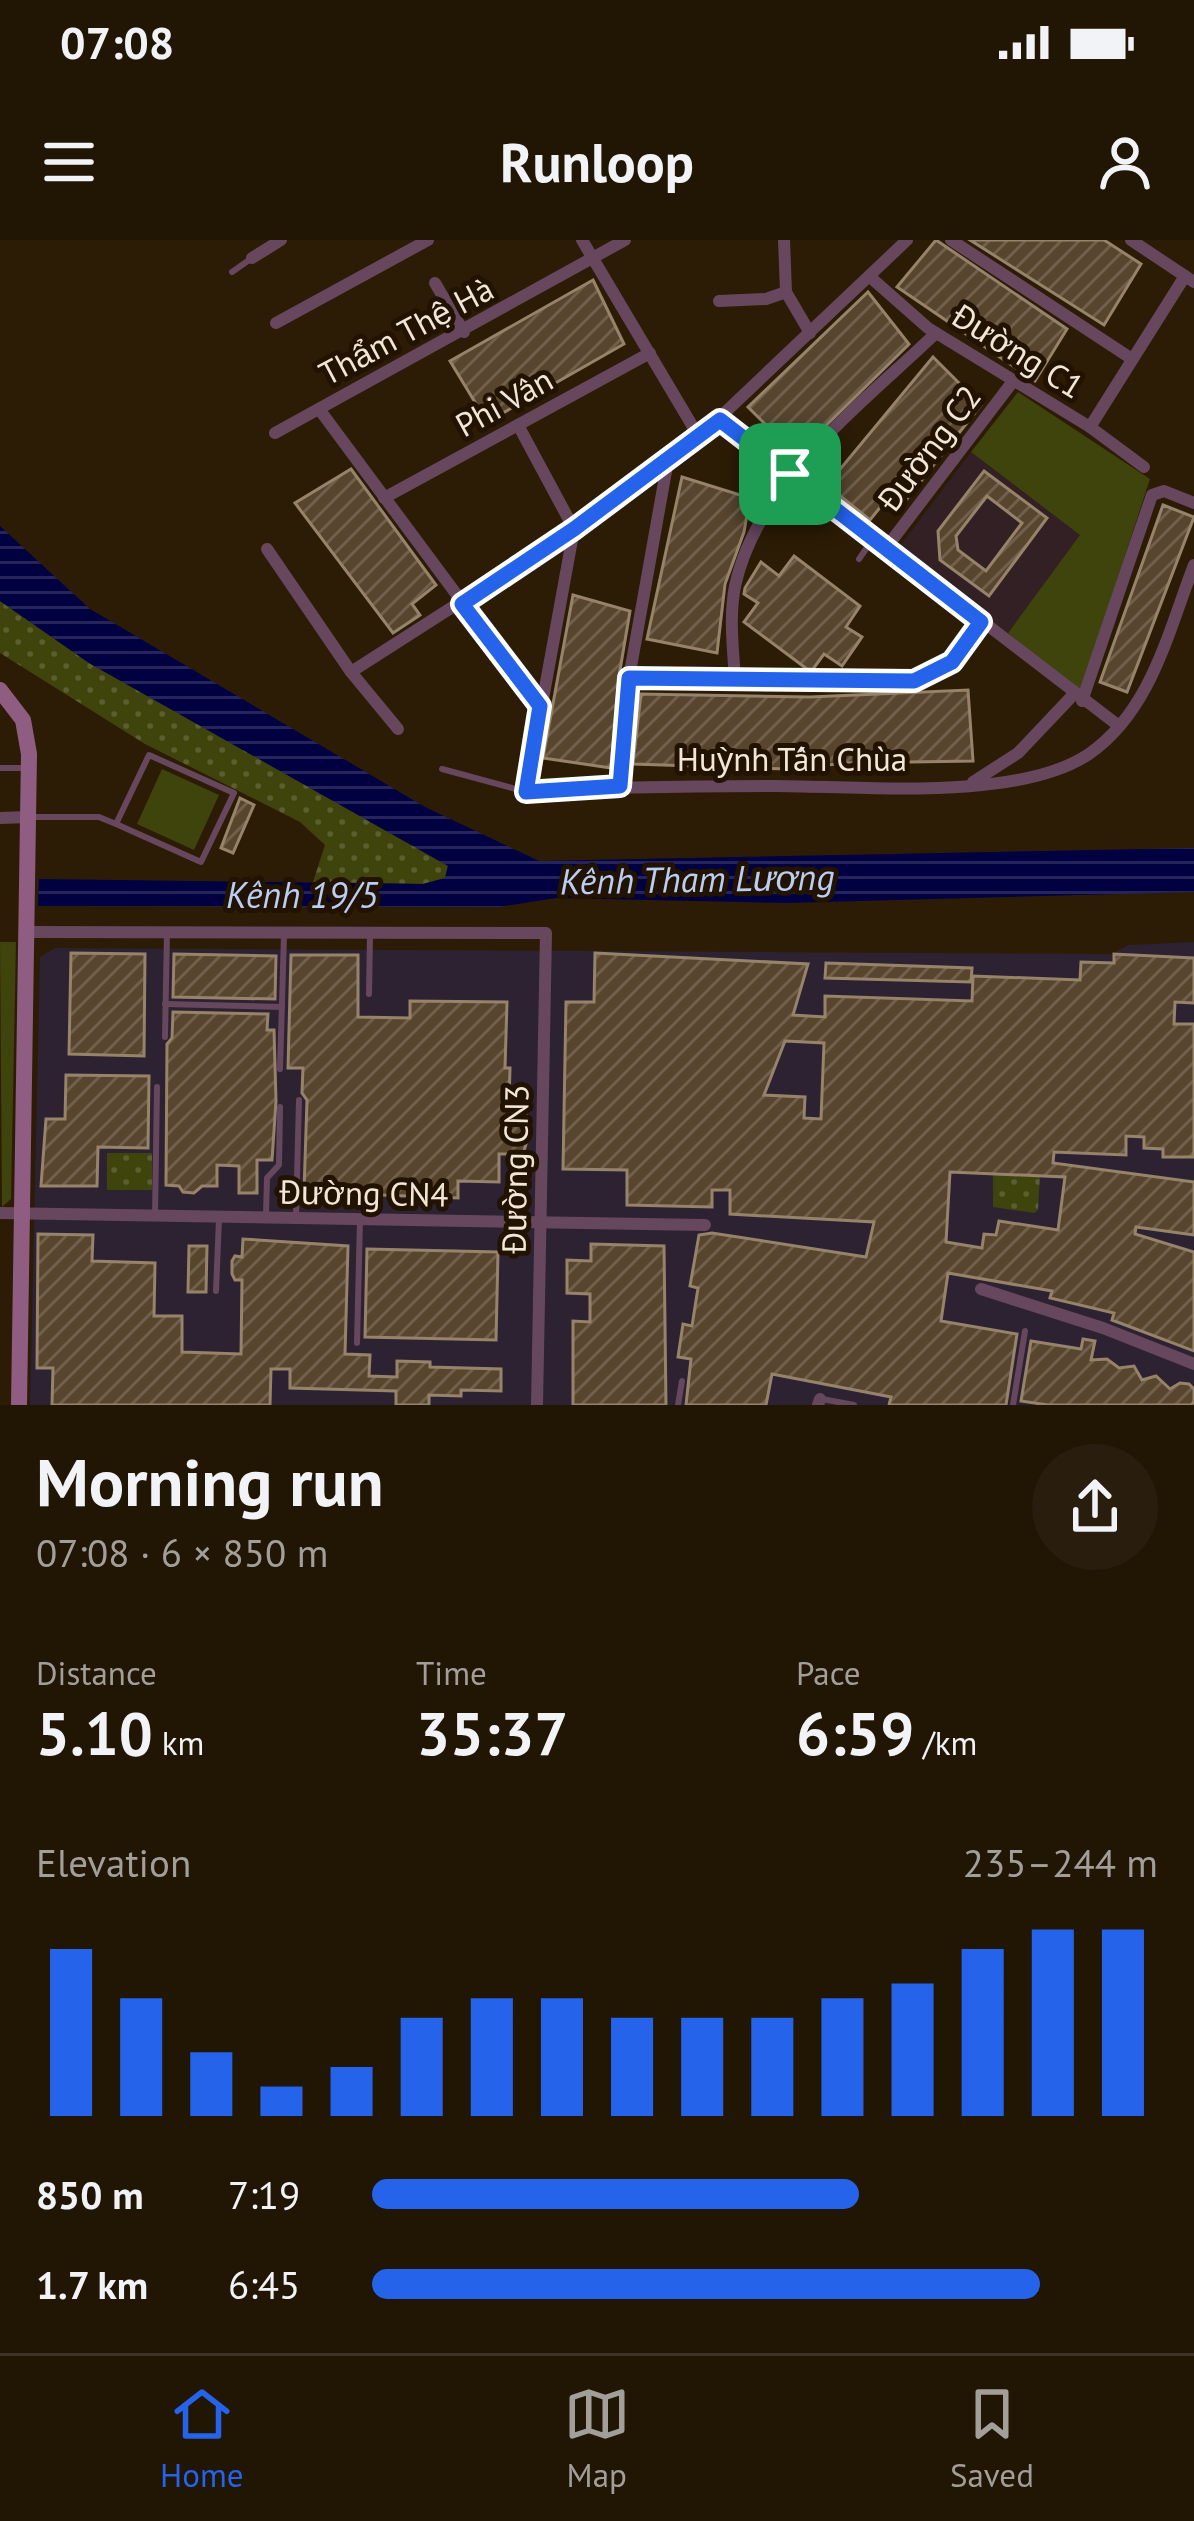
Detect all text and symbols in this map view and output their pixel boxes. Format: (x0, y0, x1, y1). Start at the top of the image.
text: 07:08 (60, 13, 174, 71)
text: Runloop (500, 127, 694, 197)
icon: menu (36, 129, 102, 195)
icon: person (1092, 129, 1158, 195)
street label: Thẩm Thệ Hà (311, 267, 500, 394)
street label: Đường C1 (944, 293, 1092, 408)
street label: Phi Vân (447, 357, 560, 446)
street label: Đường C2 (867, 376, 990, 520)
pin (739, 423, 841, 525)
icon: arrive (757, 441, 823, 507)
street label: Huỳnh Tấn Chùa (677, 737, 907, 780)
water label: Kênh Tham Lương (559, 853, 835, 904)
water label: Kênh 19/5 (226, 871, 379, 918)
street label: Đường CN3 (492, 1084, 537, 1255)
street label: Đường CN4 (278, 1170, 449, 1215)
text: Morning run (36, 1439, 384, 1524)
button: share (1032, 1444, 1158, 1570)
text: 07:08 · 6 × 850 m (36, 1527, 328, 1578)
text: Distance (36, 1651, 157, 1694)
text: Time (416, 1651, 487, 1694)
text: Pace (796, 1651, 861, 1694)
text: 5.10 (36, 1694, 153, 1772)
text: 35:37 (416, 1694, 568, 1772)
text: 6:59 (796, 1694, 914, 1772)
text: km (153, 1721, 204, 1764)
text: /km (914, 1721, 977, 1764)
text: Elevation (36, 1837, 191, 1888)
text: 235–244 m (963, 1837, 1158, 1888)
text: 850 m (36, 2169, 144, 2220)
text: 7:19 (228, 2169, 300, 2220)
text: 1.7 km (36, 2259, 148, 2310)
text: 6:45 (228, 2259, 300, 2310)
tab: Home (160, 2381, 244, 2496)
tab: Map (564, 2381, 630, 2496)
tab: Saved (950, 2381, 1034, 2496)

